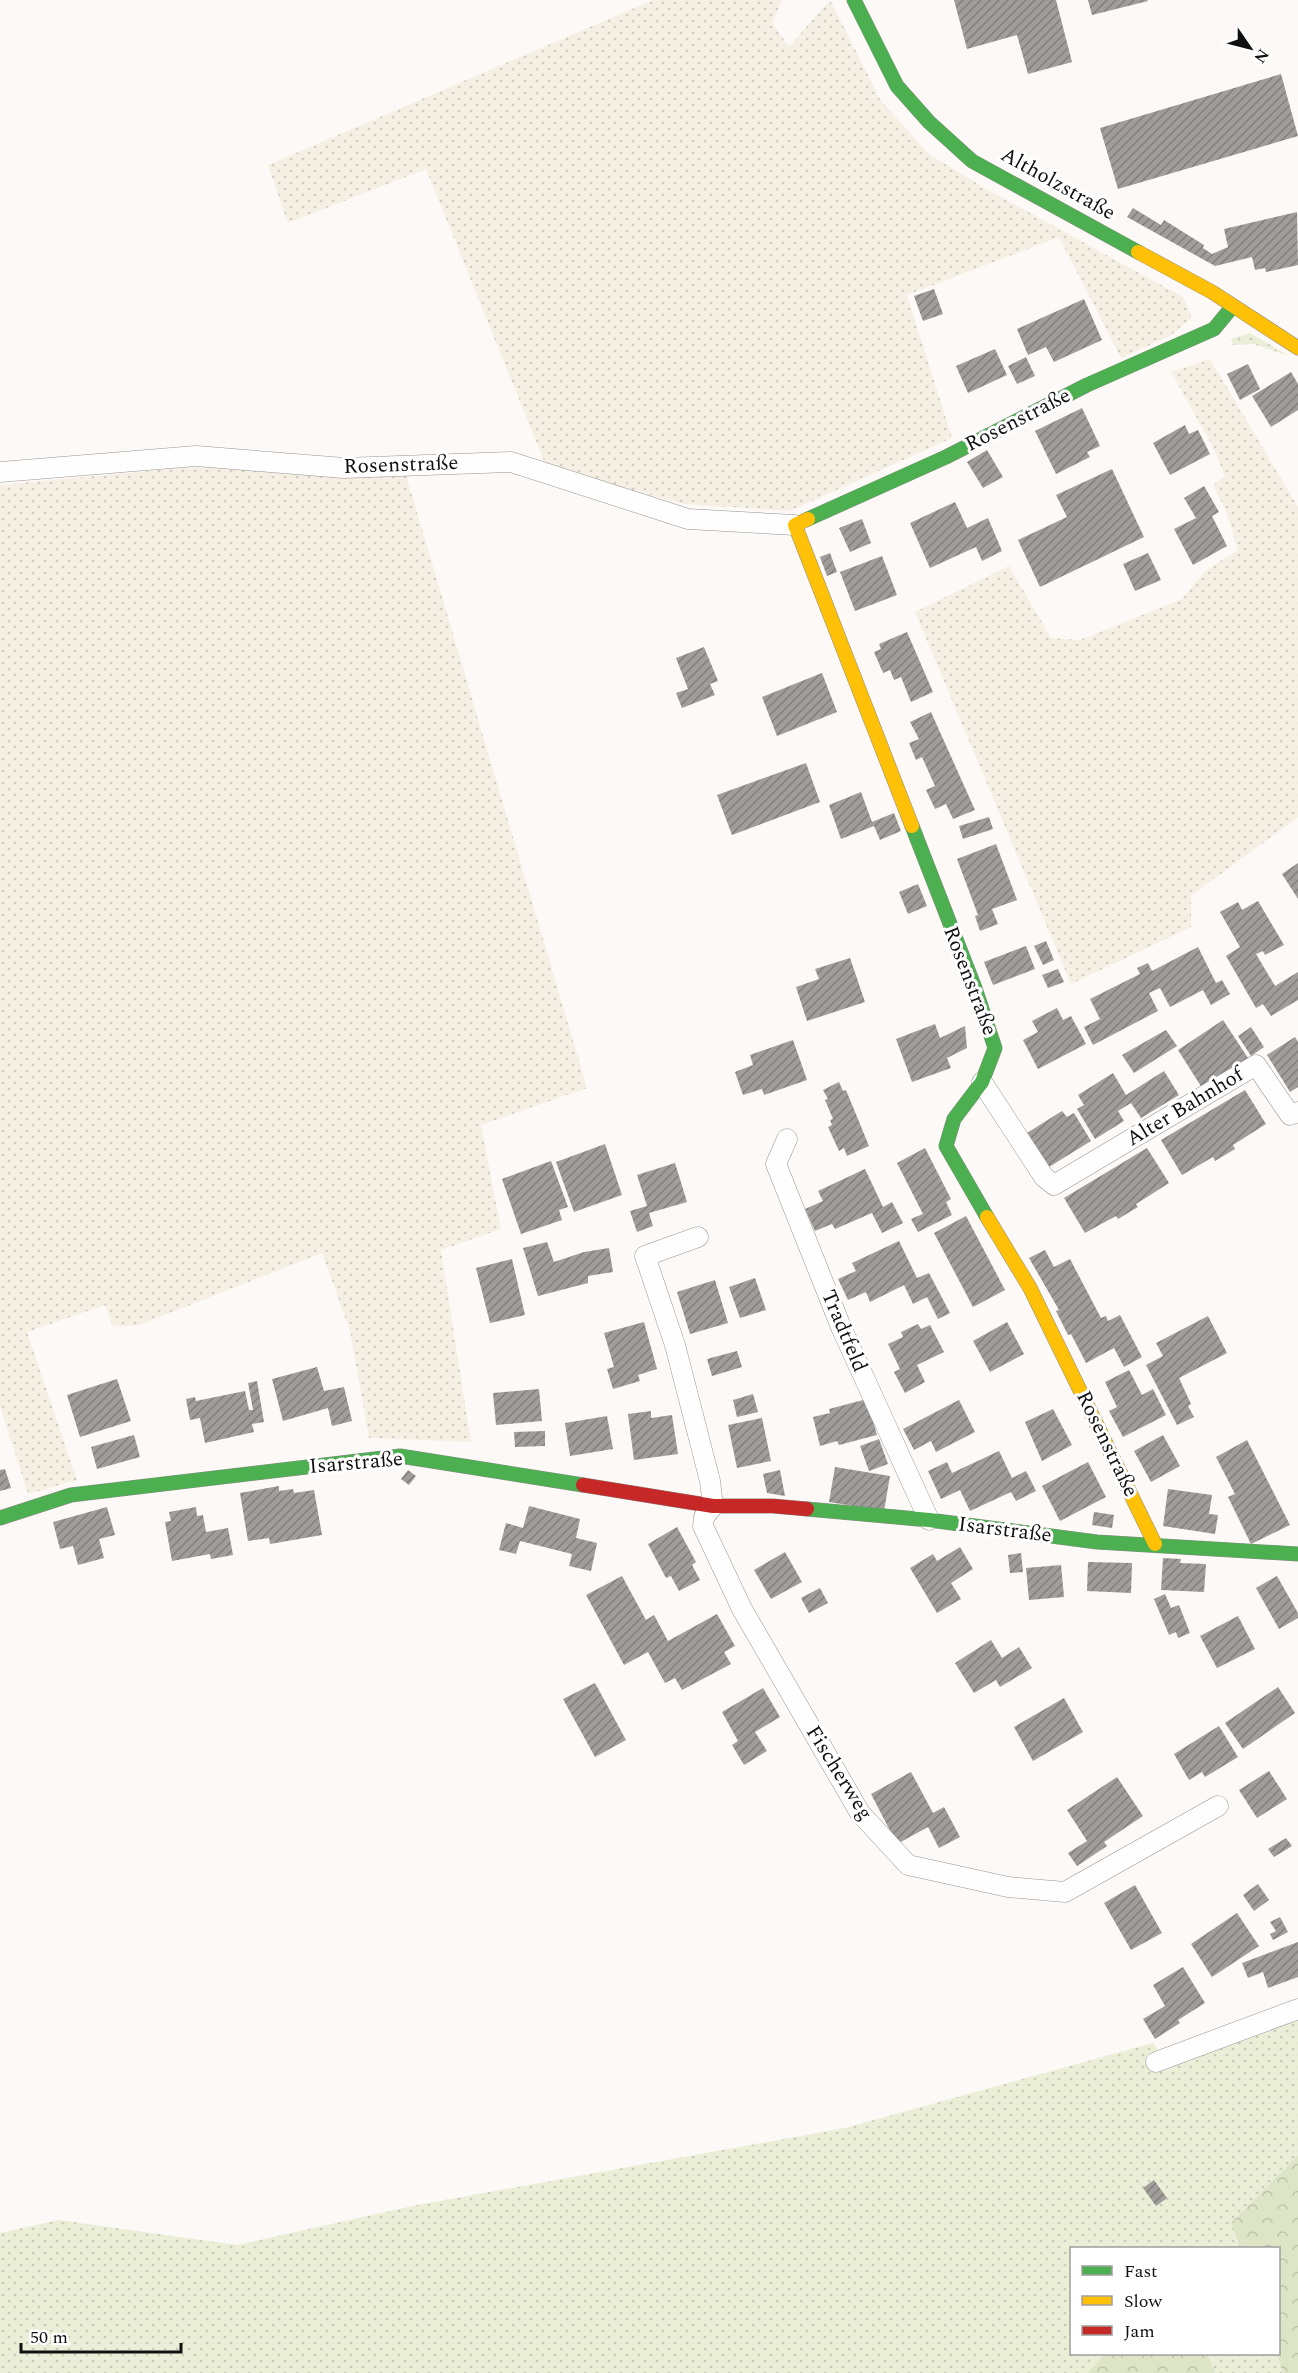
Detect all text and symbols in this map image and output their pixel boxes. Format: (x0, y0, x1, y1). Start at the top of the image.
north arrow (1220, 18, 1280, 78)
text: N (1248, 44, 1275, 68)
street label: Altholzstraße (995, 139, 1121, 229)
street label: Rosenstraße (960, 380, 1076, 460)
street label: Rosenstraße (343, 447, 459, 483)
street label: Rosenstraße (934, 922, 1006, 1040)
street label: Alter Bahnhof (1120, 1058, 1251, 1155)
street label: Tradtfeld (812, 1285, 876, 1377)
street label: Rosenstraße (1067, 1385, 1147, 1503)
street label: Isarstraße (308, 1443, 404, 1483)
street label: Isarstraße (956, 1508, 1054, 1552)
street label: Fischerweg (797, 1719, 881, 1827)
legend (1070, 2247, 1280, 2355)
text: Fast (1124, 2258, 1157, 2285)
text: Slow (1124, 2288, 1163, 2315)
scale bar (21, 2316, 182, 2354)
text: Jam (1124, 2318, 1155, 2345)
text: 50 m (30, 2324, 68, 2351)

